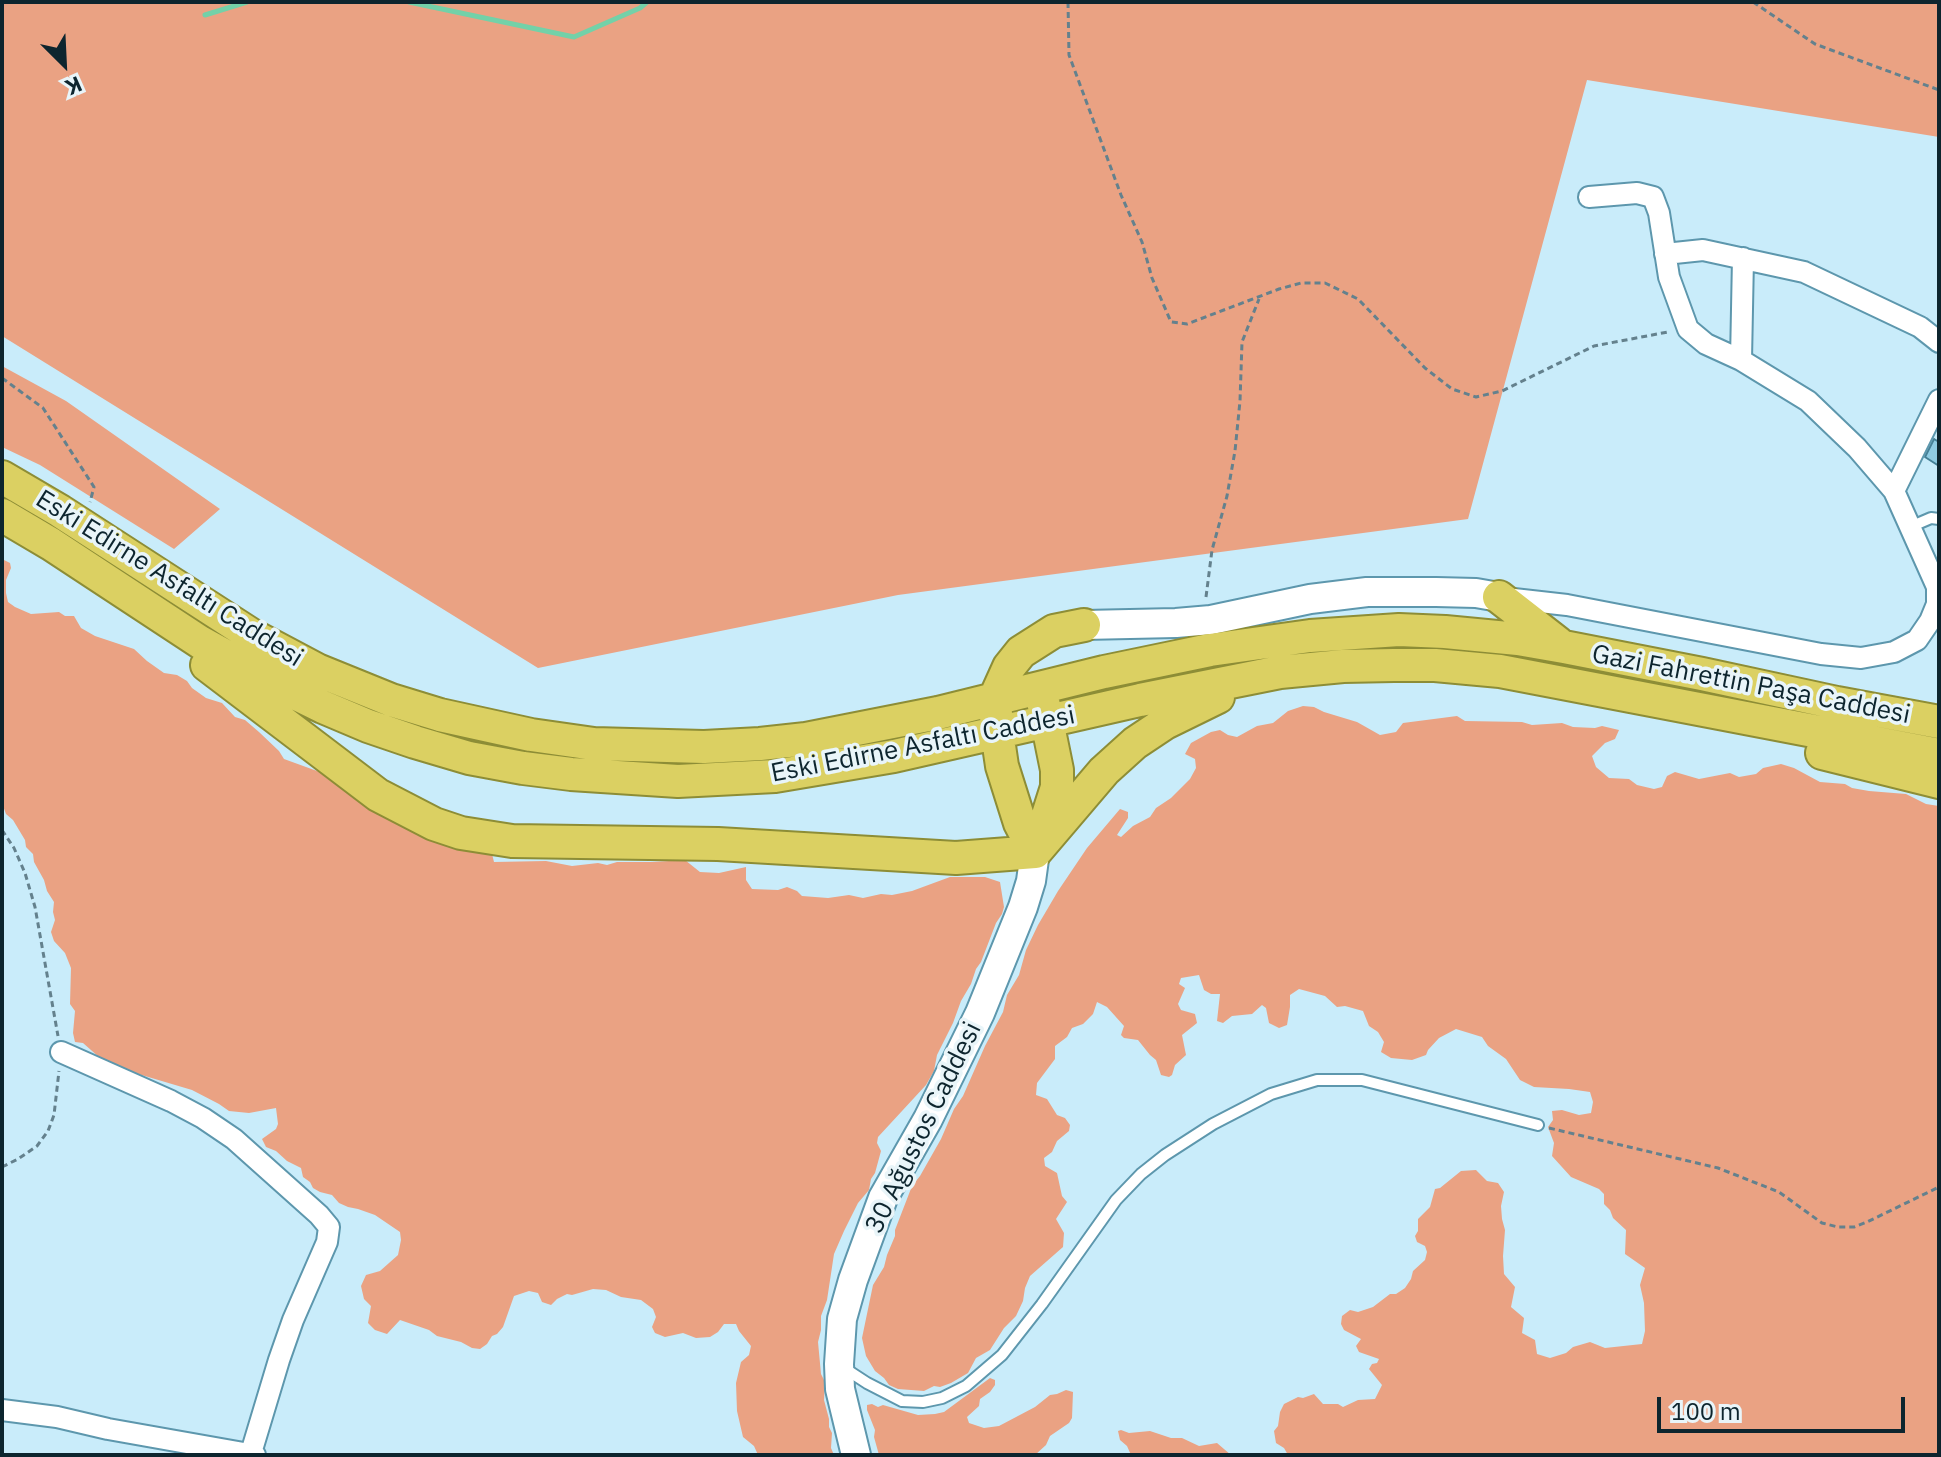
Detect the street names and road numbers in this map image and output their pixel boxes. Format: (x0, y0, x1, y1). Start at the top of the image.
street label: Eski Edirne Asfaltı Caddesi (30, 484, 308, 674)
street label: Gazi Fahrettin Paşa Caddesi (1589, 639, 1913, 731)
street label: Eski Edirne Asfaltı Caddesi (768, 700, 1078, 790)
street label: 30 Ağustos Caddesi (859, 1017, 989, 1239)

